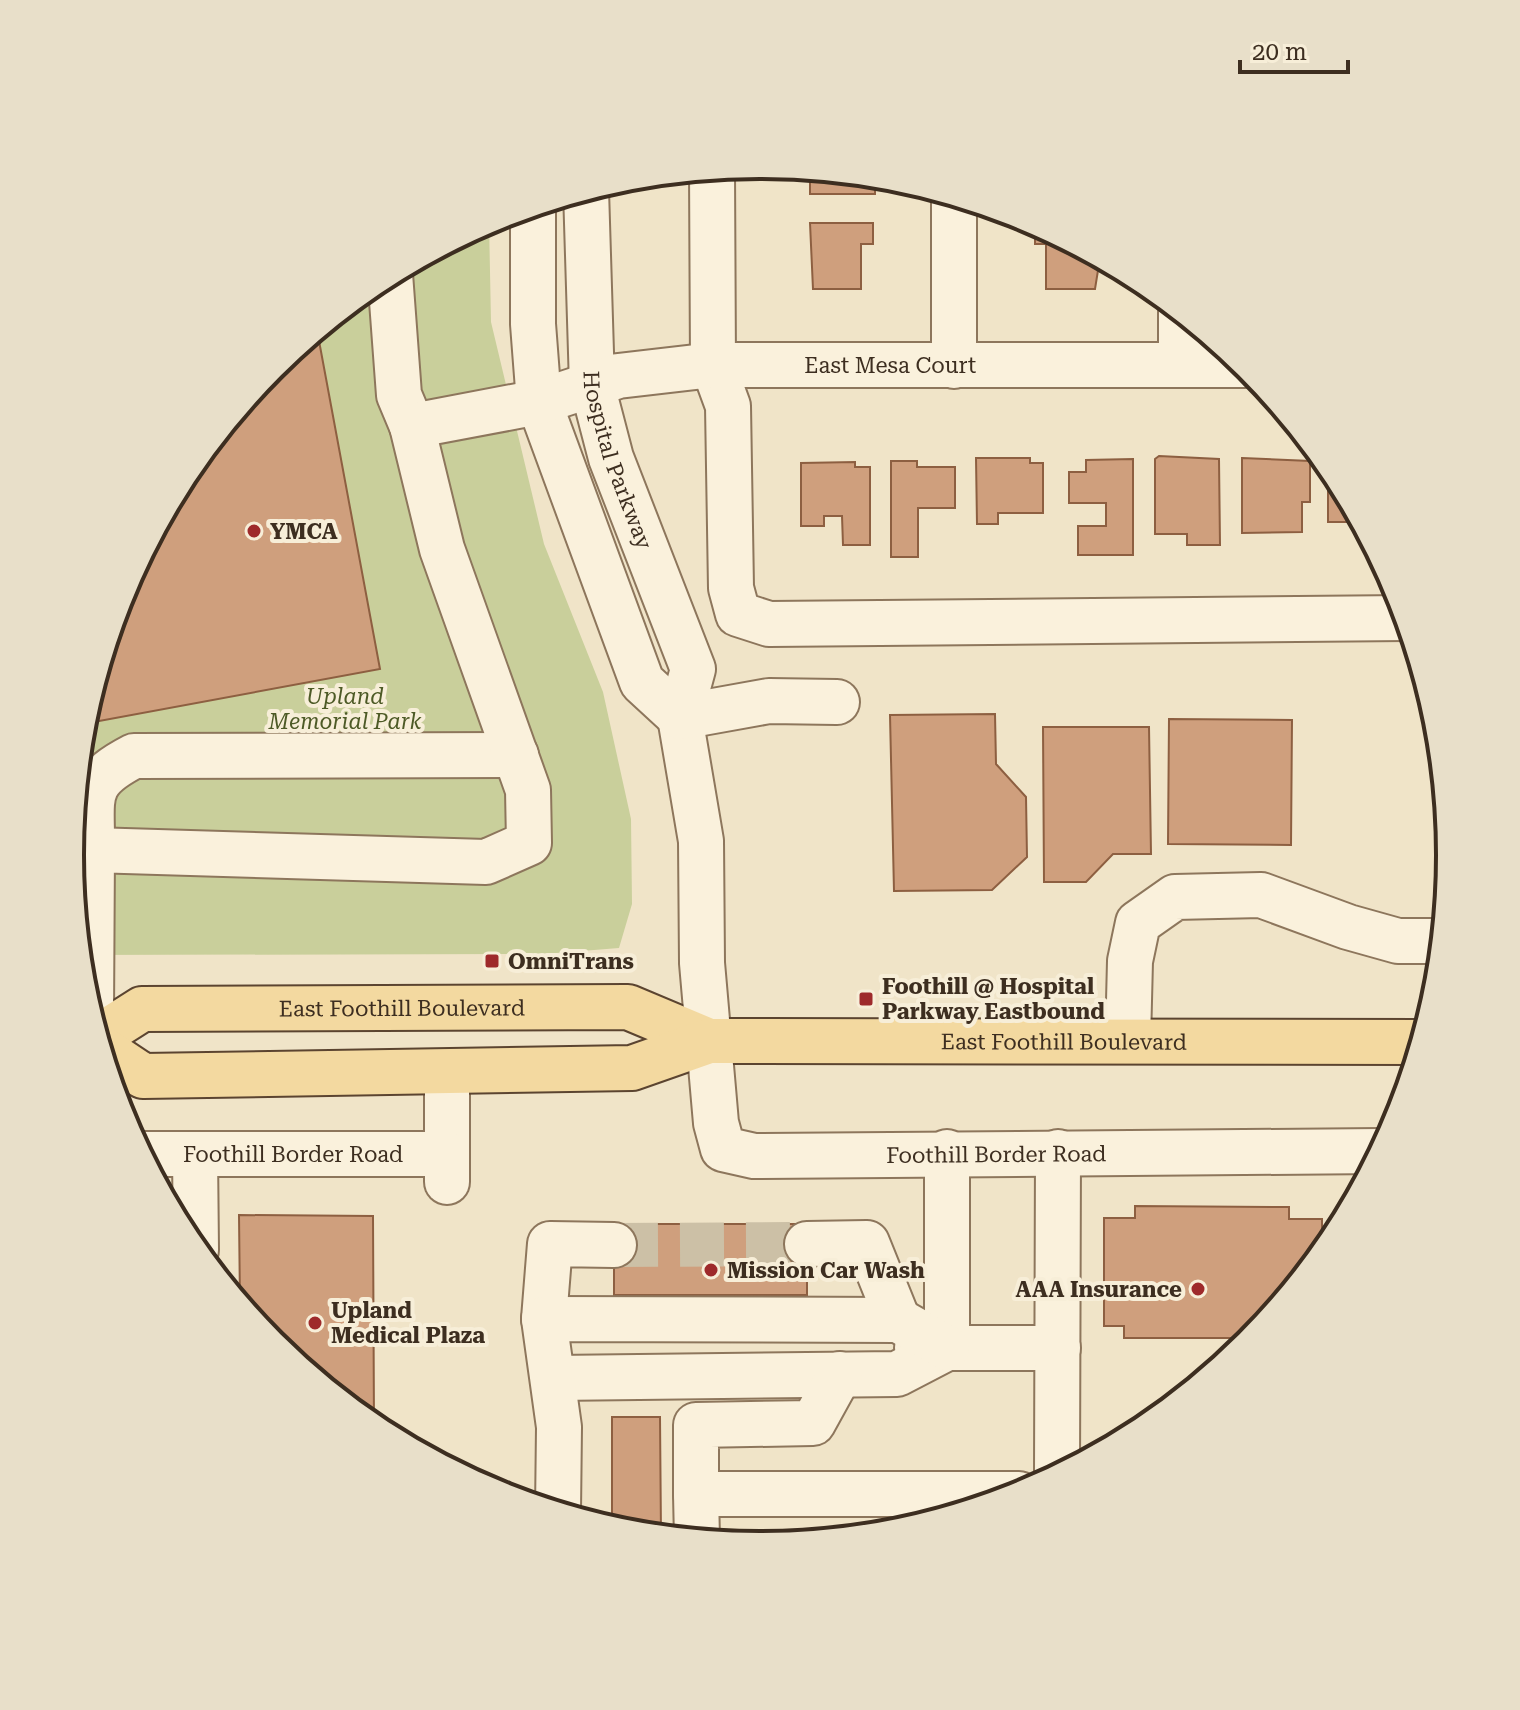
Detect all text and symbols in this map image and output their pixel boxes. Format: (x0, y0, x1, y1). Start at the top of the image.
scale bar (1240, 24, 1348, 74)
text: 20 m (1252, 38, 1307, 66)
street label: East Mesa Court (804, 353, 976, 378)
street label: Hospital Parkway (579, 370, 657, 553)
place label: YMCA (270, 519, 338, 544)
marker: YMCA (245, 522, 263, 540)
park label: Upland Memorial Park (268, 684, 422, 734)
place label: OmniTrans (508, 949, 634, 974)
marker: OmniTrans (483, 952, 501, 970)
place label: Foothill @ Hospital Parkway Eastbound (882, 974, 1105, 1024)
marker: Foothill @ Hospital Parkway Eastbound (857, 990, 875, 1008)
street label: East Foothill Boulevard (279, 995, 525, 1021)
street label: East Foothill Boulevard (941, 1029, 1187, 1055)
street label: Foothill Border Road (886, 1141, 1106, 1168)
street label: Foothill Border Road (183, 1142, 403, 1167)
place label: Mission Car Wash (727, 1258, 925, 1283)
marker: Mission Car Wash (702, 1261, 720, 1279)
place label: AAA Insurance (1016, 1277, 1182, 1302)
marker: AAA Insurance (1189, 1280, 1207, 1298)
place label: Upland Medical Plaza (331, 1298, 485, 1348)
marker: Upland Medical Plaza (306, 1314, 324, 1332)

